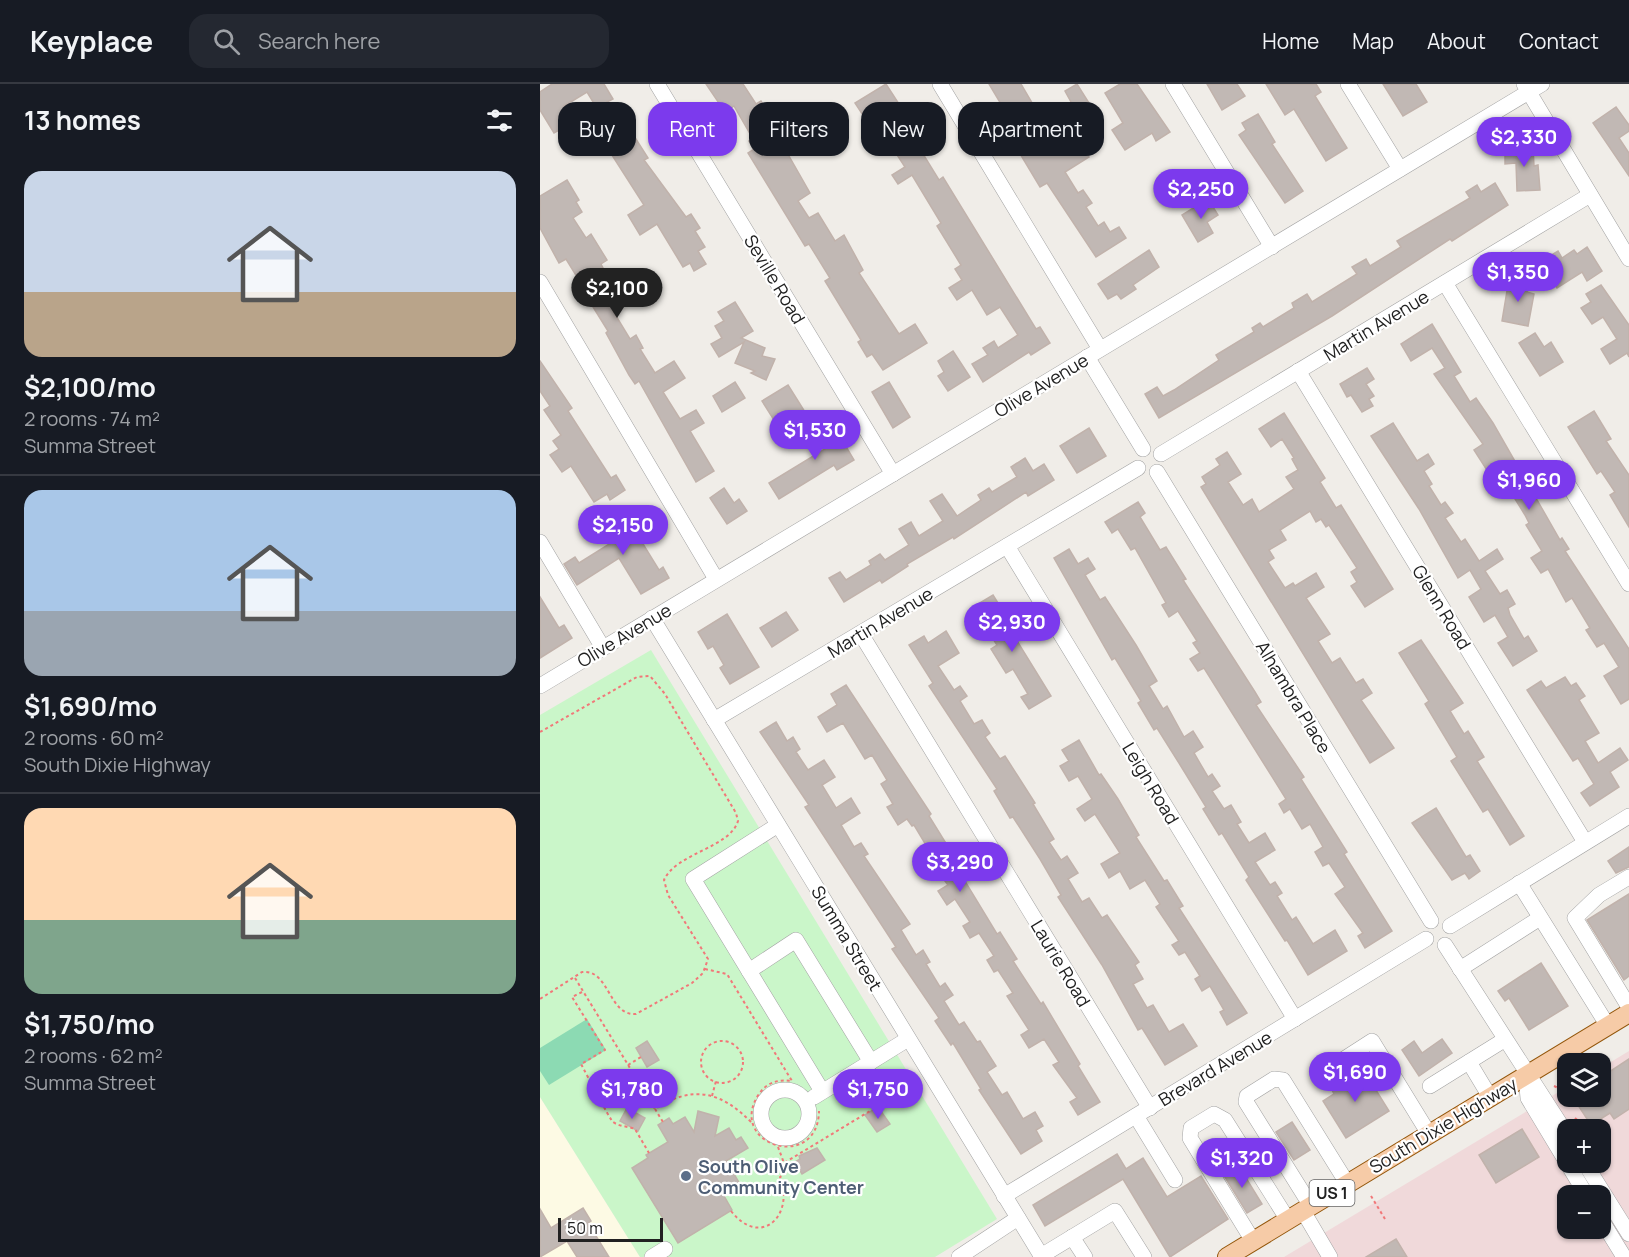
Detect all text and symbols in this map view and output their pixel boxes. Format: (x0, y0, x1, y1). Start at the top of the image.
search box (189, 14, 609, 68)
text: Keyplace (30, 22, 153, 60)
icon: search (210, 25, 243, 58)
text: Search here (258, 26, 380, 56)
text: Home (1262, 27, 1319, 55)
text: Map (1352, 27, 1394, 55)
text: About (1427, 27, 1486, 55)
text: Contact (1519, 27, 1599, 55)
text: 13 homes (24, 102, 141, 138)
chip: Buy (558, 102, 636, 156)
chip: Rent (648, 102, 737, 156)
chip: Filters (749, 102, 849, 156)
chip: New (861, 102, 946, 156)
chip: Apartment (958, 102, 1104, 156)
icon: filters (483, 104, 516, 137)
pin: $2,330 (1475, 117, 1573, 168)
text: $2,330 (1491, 123, 1557, 150)
pin: $2,250 (1152, 169, 1250, 220)
text: $2,250 (1167, 175, 1235, 202)
icon: home (216, 210, 324, 318)
street label: Seville Road (739, 230, 811, 328)
pin: $1,350 (1469, 252, 1567, 303)
text: $1,350 (1486, 258, 1550, 285)
pin: $2,100 (568, 268, 666, 319)
text: $2,100 (585, 274, 649, 301)
street label: Martin Avenue (1319, 284, 1433, 366)
street label: Olive Avenue (989, 347, 1093, 423)
text: $2,100/mo (24, 369, 156, 405)
text: 2 rooms · 74 m² (24, 405, 160, 432)
pin: $1,530 (766, 410, 864, 461)
text: $1,530 (783, 416, 847, 443)
text: Summa Street (24, 432, 156, 459)
pin: $1,960 (1480, 460, 1578, 511)
text: $1,960 (1497, 466, 1561, 493)
pin: $2,150 (574, 505, 672, 556)
text: $2,150 (592, 511, 654, 538)
icon: home (216, 529, 324, 637)
street label: Glenn Road (1407, 560, 1477, 654)
street label: Martin Avenue (823, 581, 937, 663)
street label: Olive Avenue (572, 597, 676, 673)
pin: $2,930 (963, 602, 1061, 653)
text: $2,930 (978, 608, 1046, 635)
street label: Alhambra Place (1251, 636, 1337, 758)
text: $1,690/mo (24, 688, 157, 724)
text: 2 rooms · 60 m² (24, 724, 164, 751)
street label: Leigh Road (1117, 738, 1185, 828)
text: South Dixie Highway (24, 751, 211, 778)
pin: $3,290 (911, 842, 1009, 893)
icon: home (216, 847, 324, 955)
text: $3,290 (926, 848, 994, 875)
street label: Summa Street (806, 881, 888, 995)
street label: Laurie Road (1026, 915, 1096, 1011)
text: $1,750/mo (24, 1006, 155, 1042)
street label: Brevard Avenue (1154, 1025, 1276, 1111)
text: 2 rooms · 62 m² (24, 1042, 163, 1069)
pin: $1,690 (1306, 1052, 1404, 1103)
map controls (1557, 1053, 1611, 1239)
button: layers (1557, 1053, 1611, 1107)
text: $1,690 (1323, 1058, 1387, 1085)
text: Summa Street (24, 1069, 156, 1096)
pin: $1,780 (583, 1069, 681, 1120)
pin: $1,750 (829, 1069, 927, 1120)
street label: South Dixie Highway (1365, 1071, 1522, 1179)
text: $1,780 (601, 1075, 663, 1102)
text: $1,750 (847, 1075, 909, 1102)
button: + (1557, 1119, 1611, 1173)
pin: $1,320 (1193, 1138, 1291, 1189)
text: $1,320 (1210, 1144, 1274, 1171)
place label: South Olive Community Center (698, 1154, 864, 1199)
marker: South Olive Community Center (679, 1169, 693, 1183)
road number: US 1 (1310, 1180, 1354, 1206)
button: − (1557, 1185, 1611, 1239)
scale bar (558, 1215, 663, 1242)
text: 50 m (567, 1217, 603, 1239)

